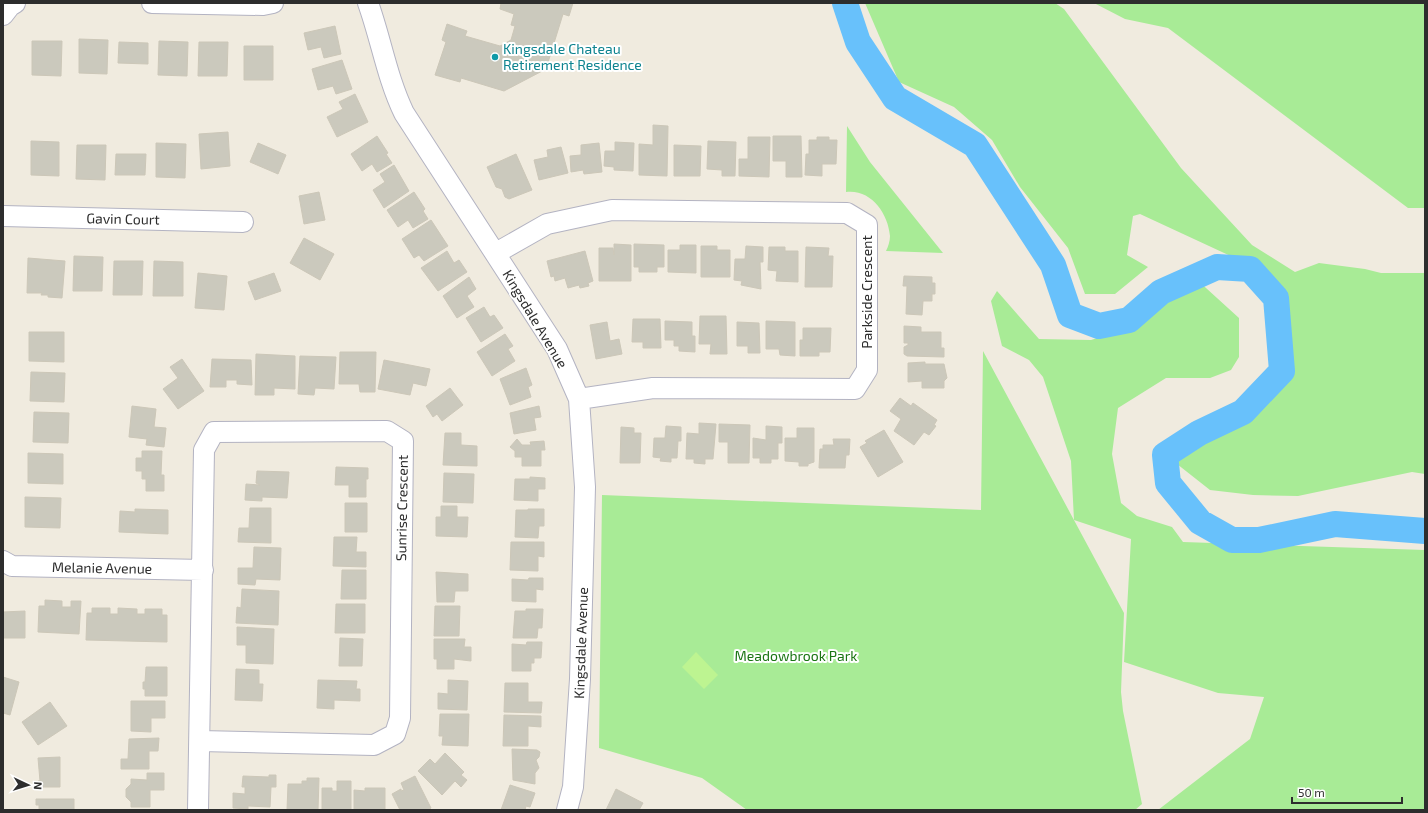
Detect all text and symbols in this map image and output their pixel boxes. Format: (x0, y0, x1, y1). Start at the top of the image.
place label: Kingsdale Chateau Retirement Residence (503, 40, 642, 73)
marker: Kingsdale Chateau Retirement Residence (490, 52, 500, 62)
street label: Gavin Court (86, 209, 160, 228)
street label: Parkside Crescent (858, 235, 875, 349)
street label: Kingsdale Avenue (499, 266, 572, 371)
street label: Sunrise Crescent (392, 455, 411, 561)
street label: Melanie Avenue (52, 558, 152, 577)
street label: Kingsdale Avenue (570, 587, 591, 699)
park label: Meadowbrook Park (734, 647, 858, 664)
north arrow (8, 765, 48, 805)
scale bar (1292, 779, 1402, 805)
text: N (32, 781, 45, 790)
text: 50 m (1298, 785, 1325, 799)

